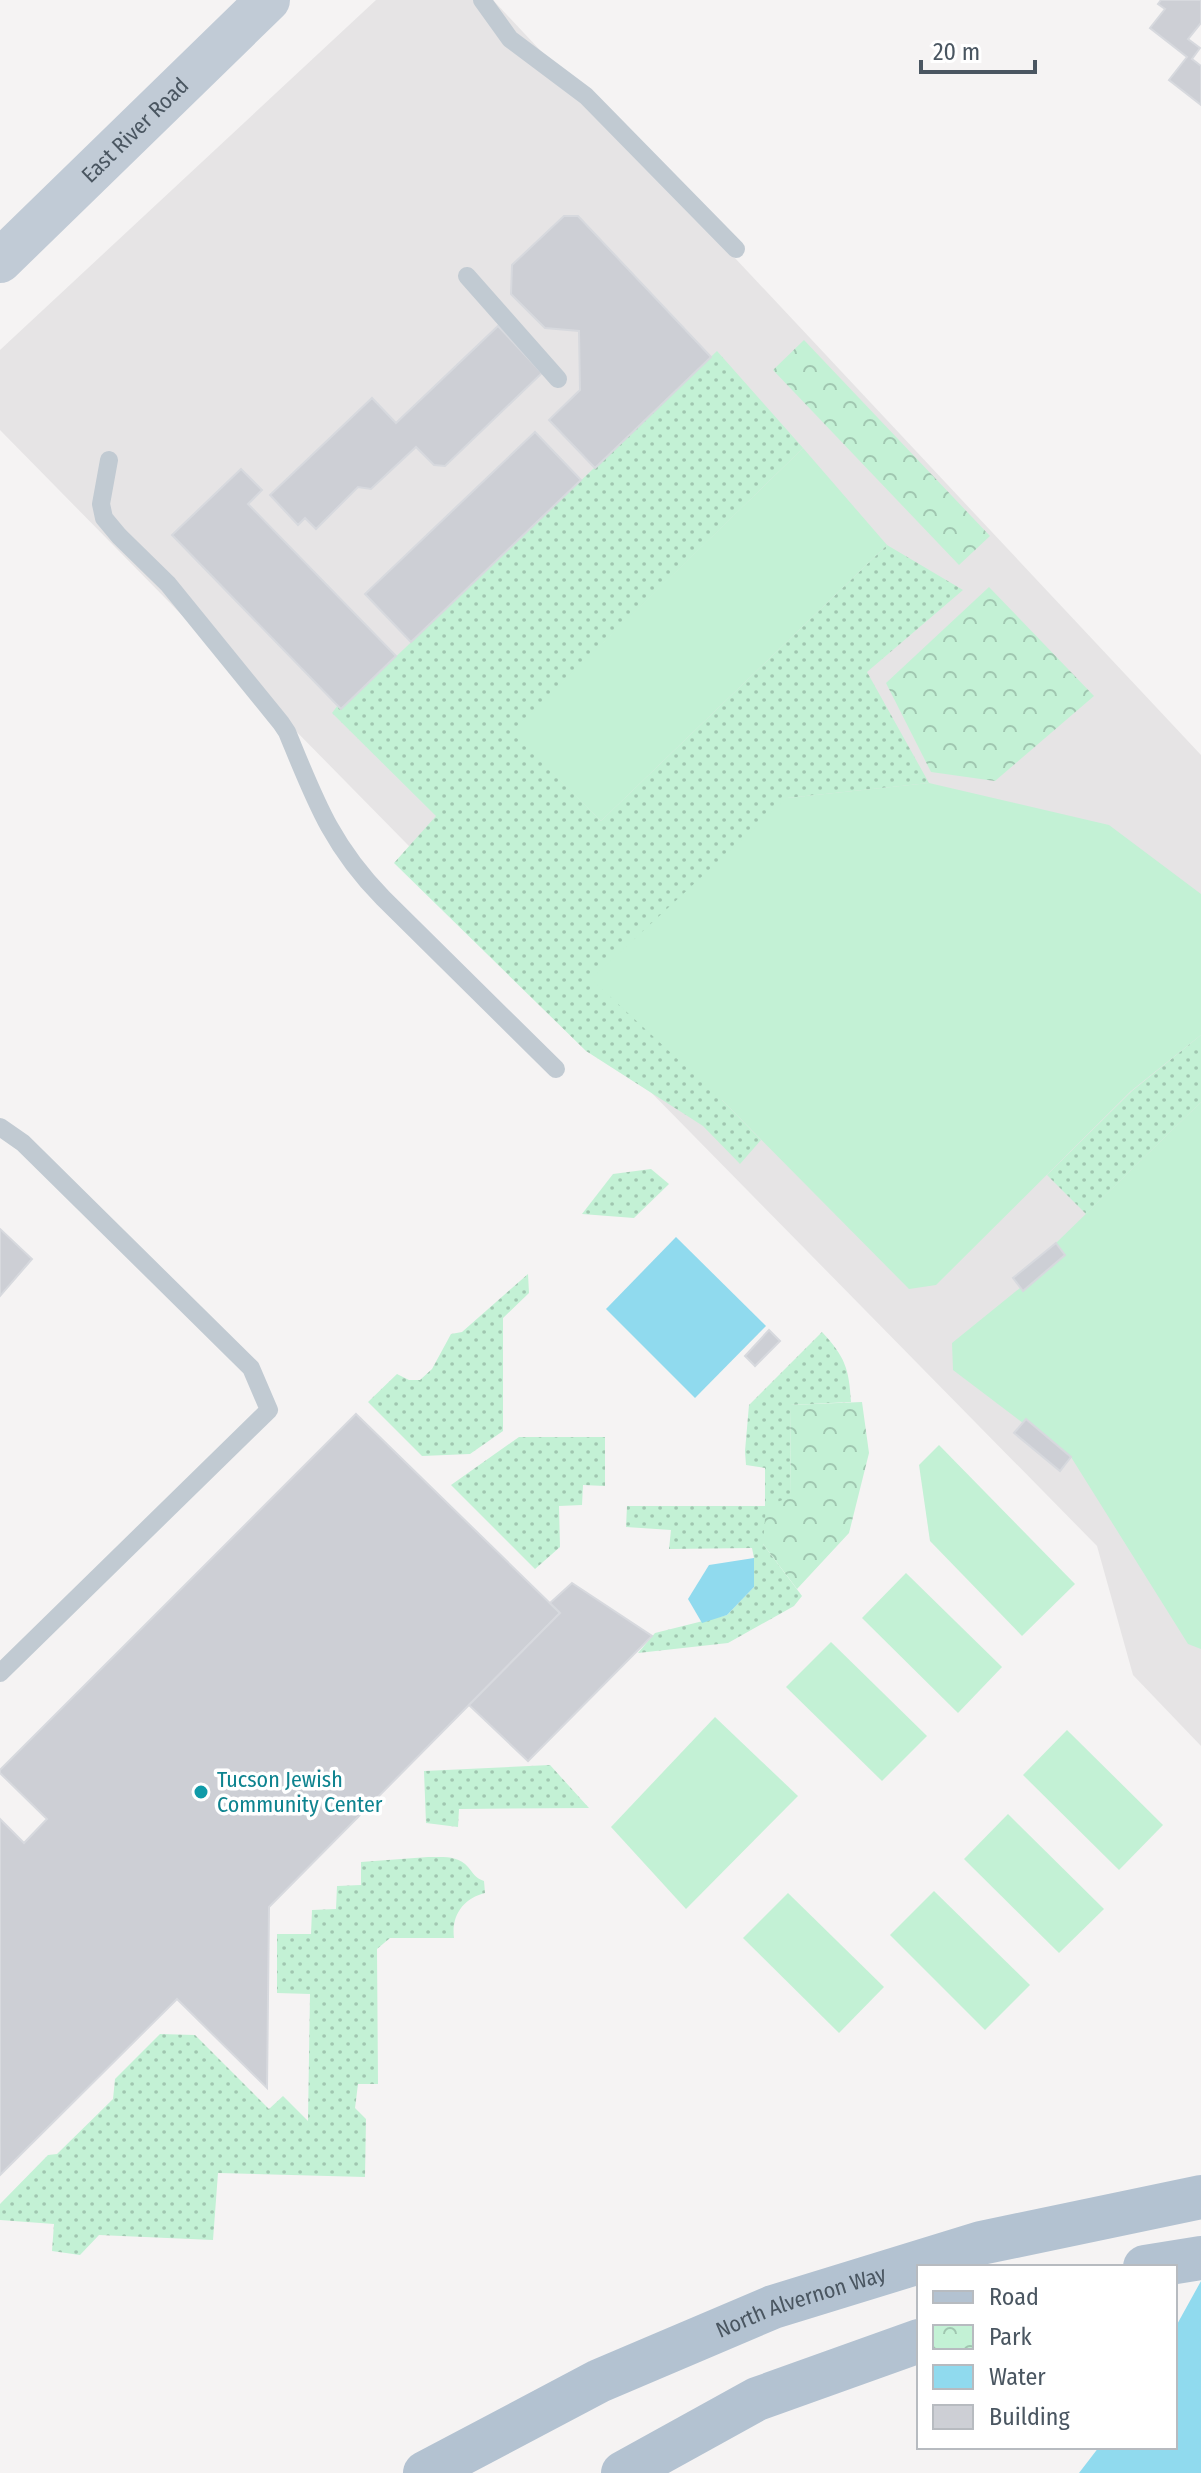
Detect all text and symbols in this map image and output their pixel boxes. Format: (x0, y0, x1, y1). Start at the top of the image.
scale bar (921, 24, 1035, 74)
text: 20 m (933, 38, 980, 66)
street label: East River Road (76, 72, 194, 188)
place label: Tucson Jewish Community Center (217, 1766, 383, 1818)
marker: Tucson Jewish Community Center (192, 1783, 210, 1801)
street label: North Alvernon Way (712, 2260, 889, 2344)
legend (917, 2265, 1177, 2449)
text: Road (989, 2283, 1039, 2311)
text: Park (989, 2323, 1032, 2351)
text: Water (989, 2363, 1046, 2391)
text: Building (989, 2403, 1071, 2431)

